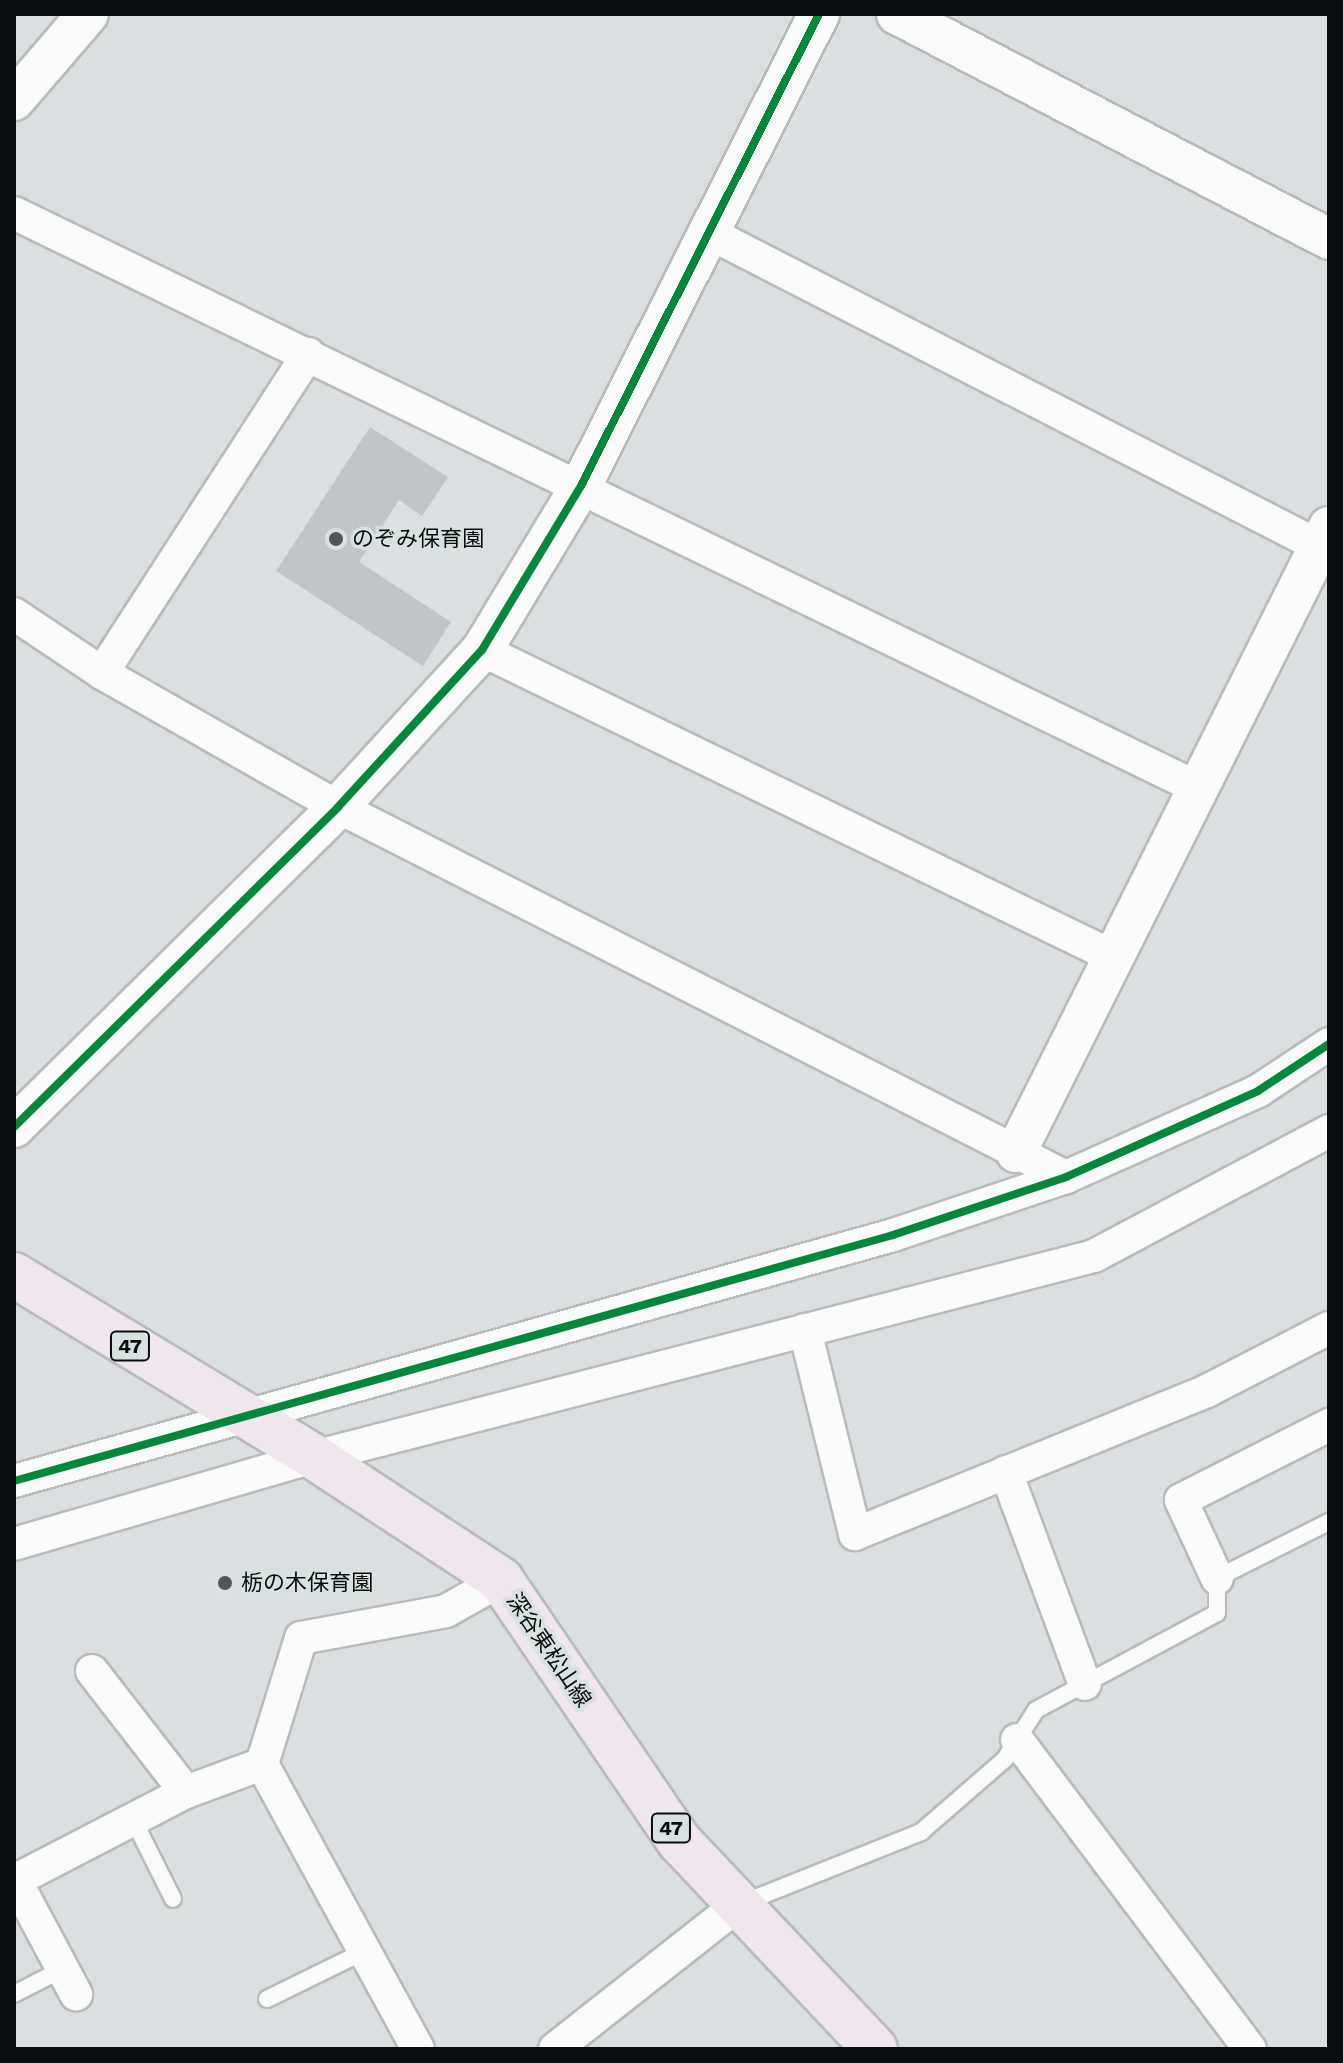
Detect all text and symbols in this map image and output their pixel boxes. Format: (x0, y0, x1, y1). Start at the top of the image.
place label: のぞみ保育園 (352, 526, 484, 552)
marker: のぞみ保育園 (327, 530, 345, 548)
road number: 47 (108, 1330, 152, 1362)
place label: 栃の木保育園 (241, 1570, 373, 1596)
marker: 栃の木保育園 (216, 1574, 234, 1592)
street label: 深谷東松山線 (501, 1588, 597, 1712)
road number: 47 (649, 1812, 693, 1844)

